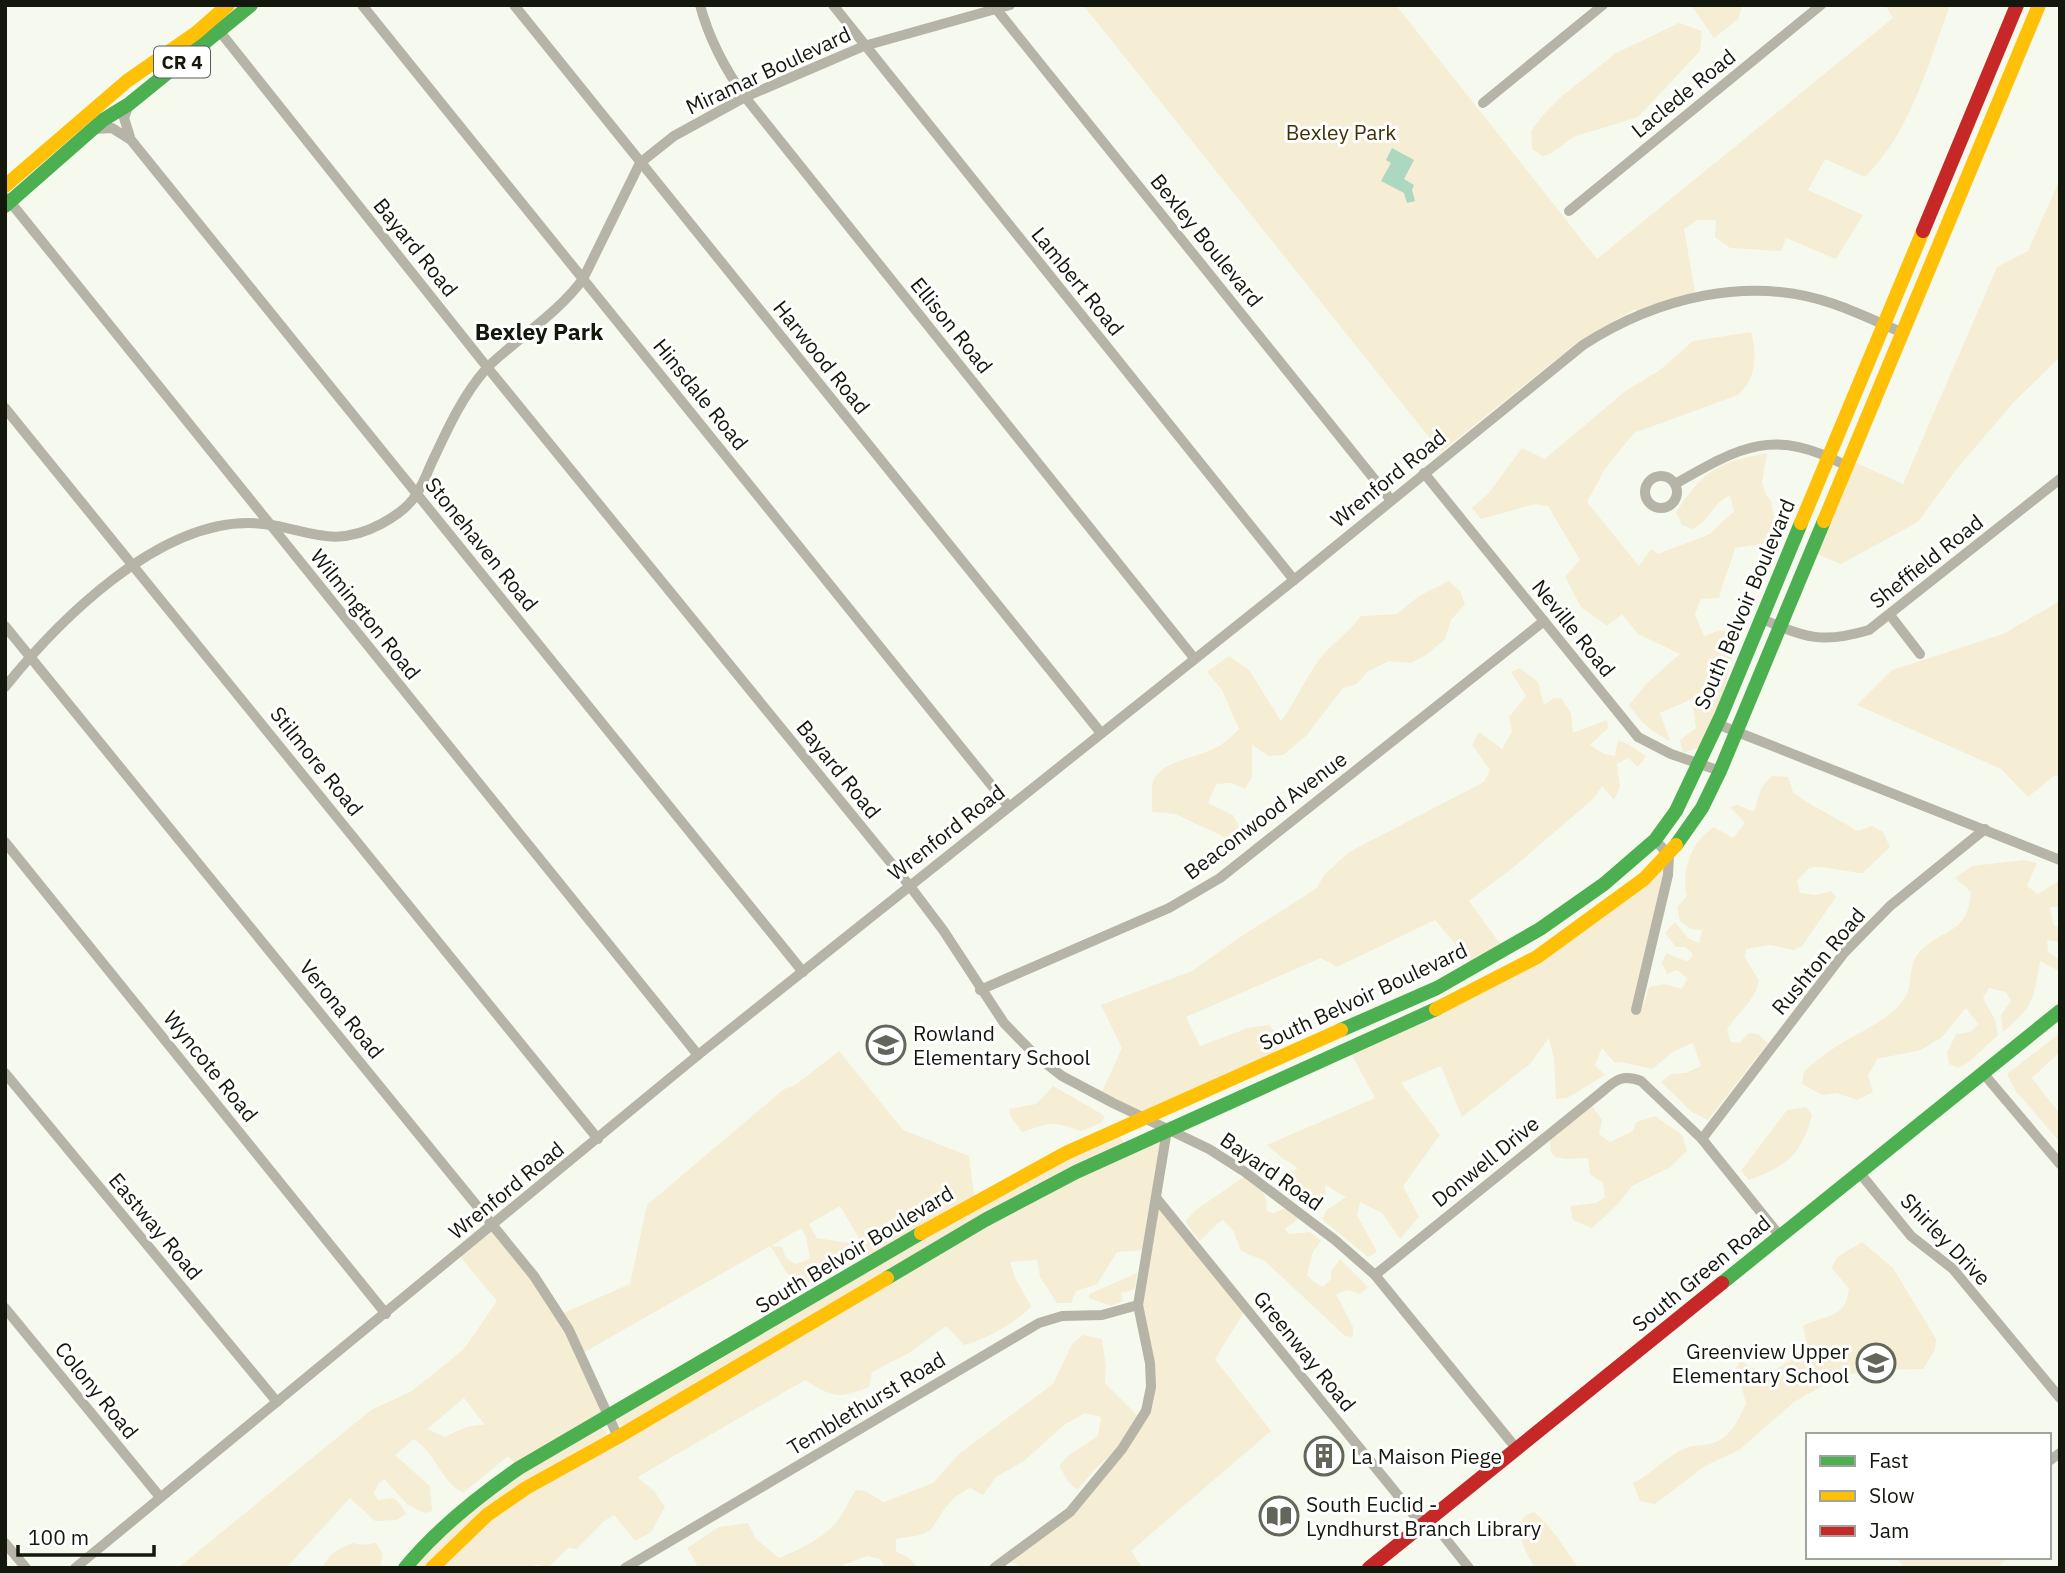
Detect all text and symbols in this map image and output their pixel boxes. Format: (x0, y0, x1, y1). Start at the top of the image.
street label: Miramar Boulevard (681, 19, 855, 121)
street label: Laclede Road (1625, 42, 1741, 144)
road number: CR 4 (154, 46, 210, 78)
park label: Bexley Park (1286, 118, 1396, 146)
street label: Bexley Boulevard (1145, 168, 1269, 312)
street label: Bayard Road (368, 192, 464, 302)
street label: Lambert Road (1026, 221, 1130, 341)
street label: Ellison Road (905, 271, 999, 379)
street label: Harwood Road (767, 294, 877, 420)
district label: Bexley Park (475, 316, 604, 346)
street label: Hinsdale Road (647, 332, 755, 456)
street label: Wrenford Road (1324, 423, 1452, 533)
street label: Stonehaven Road (419, 471, 545, 617)
street label: South Belvoir Boulevard (1687, 494, 1801, 714)
street label: Sheffield Road (1863, 508, 1989, 614)
street label: Wilmington Road (305, 543, 427, 685)
street label: Neville Road (1526, 573, 1622, 683)
street label: Stilmore Road (264, 701, 370, 821)
street label: Bayard Road (791, 714, 887, 824)
street label: Beaconwood Avenue (1178, 744, 1352, 886)
street label: Wrenford Road (882, 778, 1010, 886)
street label: Rushton Road (1765, 902, 1871, 1020)
street label: South Belvoir Boulevard (1255, 935, 1471, 1057)
street label: Verona Road (294, 954, 390, 1064)
street label: Wyncote Road (158, 1005, 264, 1127)
place label: Rowland Elementary School (913, 1019, 1090, 1071)
school or university icon: Rowland Elementary School (865, 1024, 907, 1066)
street label: Donwell Drive (1426, 1109, 1544, 1213)
street label: Bayard Road (1215, 1125, 1329, 1217)
street label: Wrenford Road (442, 1135, 570, 1245)
street label: Eastway Road (103, 1167, 209, 1285)
street label: South Belvoir Boulevard (750, 1179, 958, 1319)
street label: Shirley Drive (1895, 1187, 1997, 1291)
street label: South Green Road (1626, 1208, 1776, 1338)
street label: Greenway Road (1248, 1285, 1362, 1417)
street label: Colony Road (49, 1335, 145, 1445)
place label: Greenview Upper Elementary School (1672, 1337, 1849, 1389)
school or university icon: Greenview Upper Elementary School (1855, 1342, 1897, 1384)
street label: Temblethurst Road (782, 1345, 950, 1461)
legend (1806, 1433, 2051, 1559)
building icon: La Maison Piege (1303, 1435, 1345, 1477)
place label: La Maison Piege (1351, 1442, 1502, 1470)
text: Fast (1869, 1446, 1909, 1474)
text: Slow (1869, 1481, 1915, 1509)
place label: South Euclid - Lyndhurst Branch Library (1306, 1490, 1542, 1542)
library icon: South Euclid - Lyndhurst Branch Library (1258, 1495, 1300, 1537)
scale bar (18, 1514, 154, 1558)
text: Jam (1869, 1516, 1909, 1544)
text: 100 m (28, 1523, 89, 1551)

